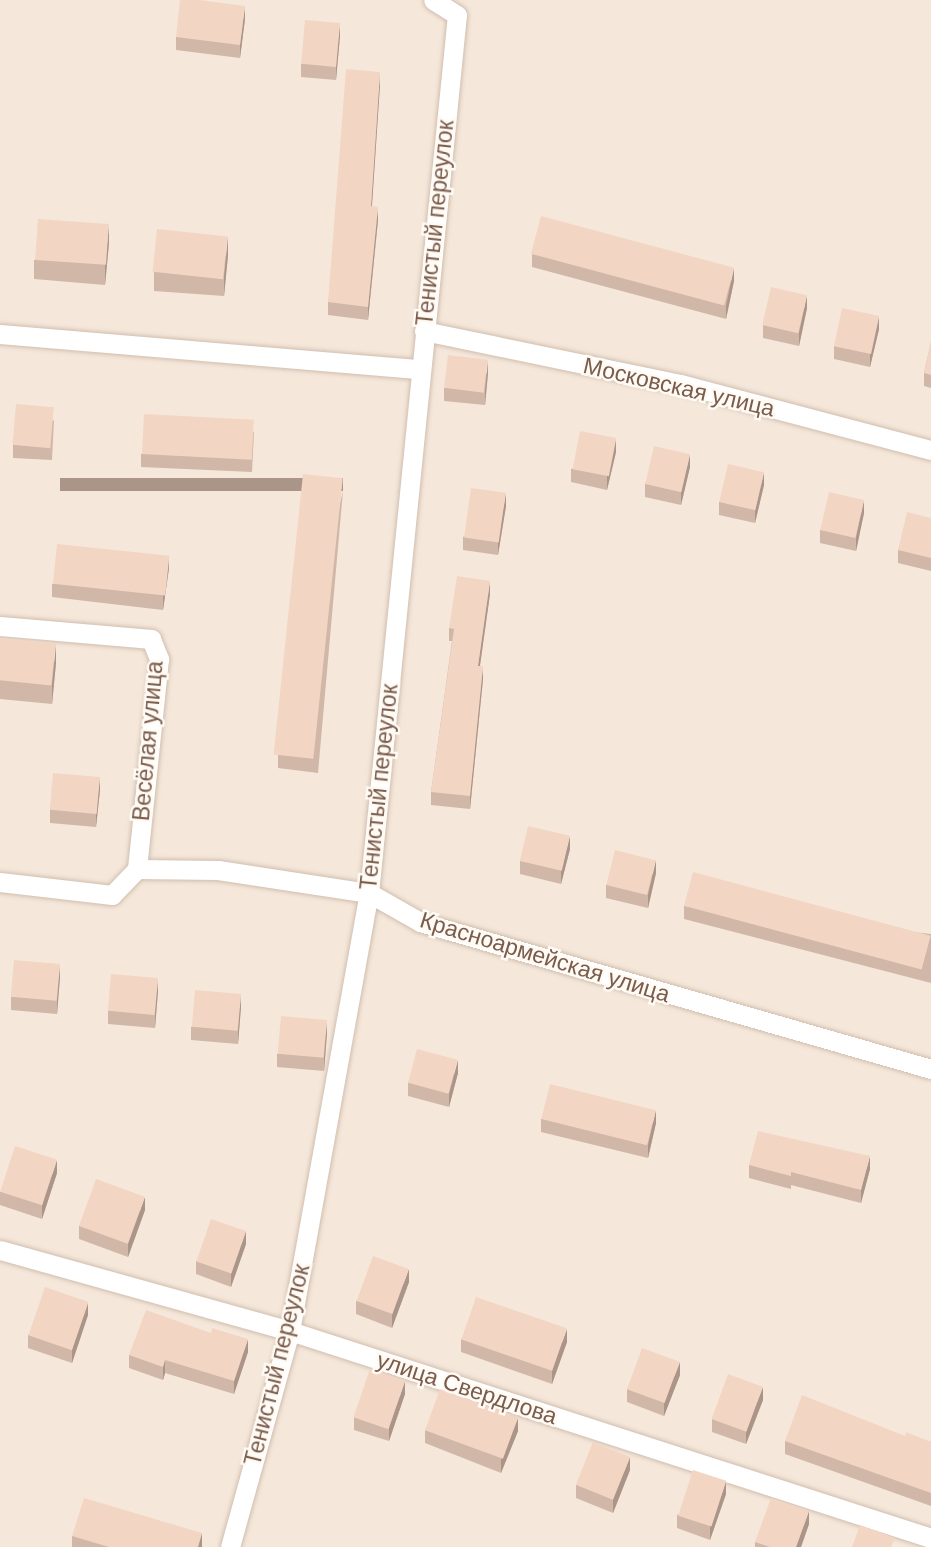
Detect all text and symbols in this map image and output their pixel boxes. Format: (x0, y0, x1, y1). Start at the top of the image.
street label: Тенистый переулок (410, 119, 460, 327)
street label: Московская улица (581, 352, 777, 422)
street label: Весёлая улица (127, 660, 169, 822)
street label: Тенистый переулок (354, 683, 404, 891)
street label: Красноармейская улица (417, 906, 673, 1008)
street label: Тенистый переулок (239, 1261, 315, 1469)
street label: улица Свердлова (374, 1346, 560, 1430)

